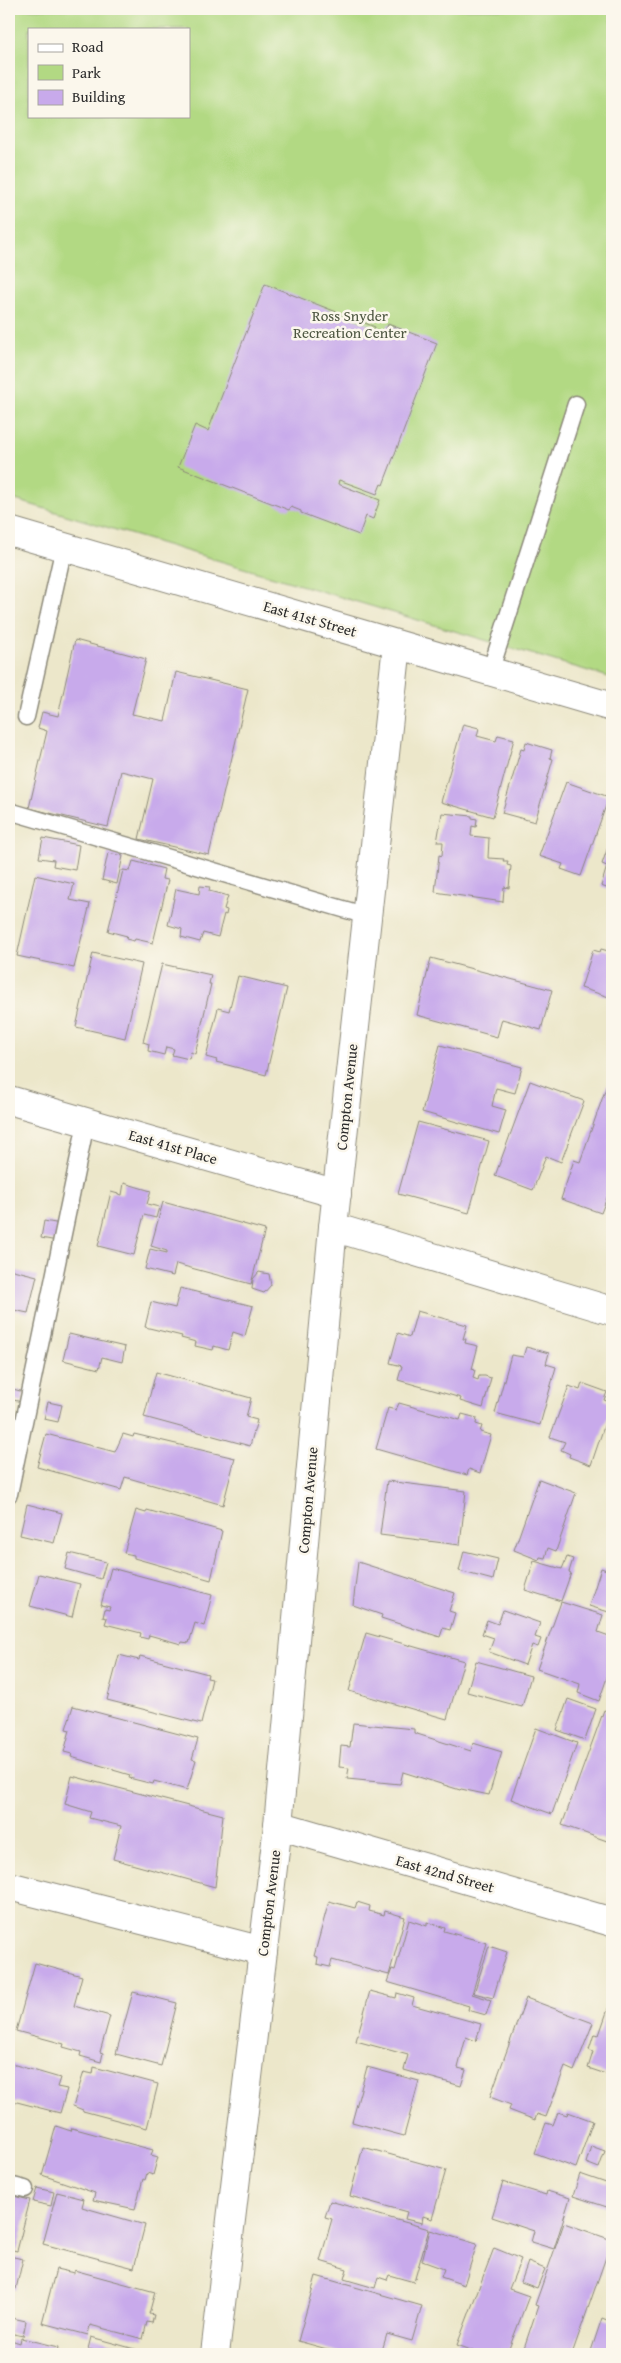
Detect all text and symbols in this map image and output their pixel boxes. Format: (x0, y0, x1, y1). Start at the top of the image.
legend (28, 28, 190, 118)
text: Road (72, 36, 103, 57)
text: Park (72, 62, 101, 83)
text: Building (72, 86, 126, 107)
park label: Ross Snyder Recreation Center (293, 305, 407, 343)
street label: East 41st Street (261, 595, 360, 642)
street label: Compton Avenue (330, 1043, 363, 1151)
street label: East 41st Place (126, 1124, 220, 1169)
street label: Compton Avenue (292, 1446, 323, 1554)
street label: Compton Avenue (252, 1849, 285, 1957)
street label: East 42nd Street (394, 1849, 497, 1898)

